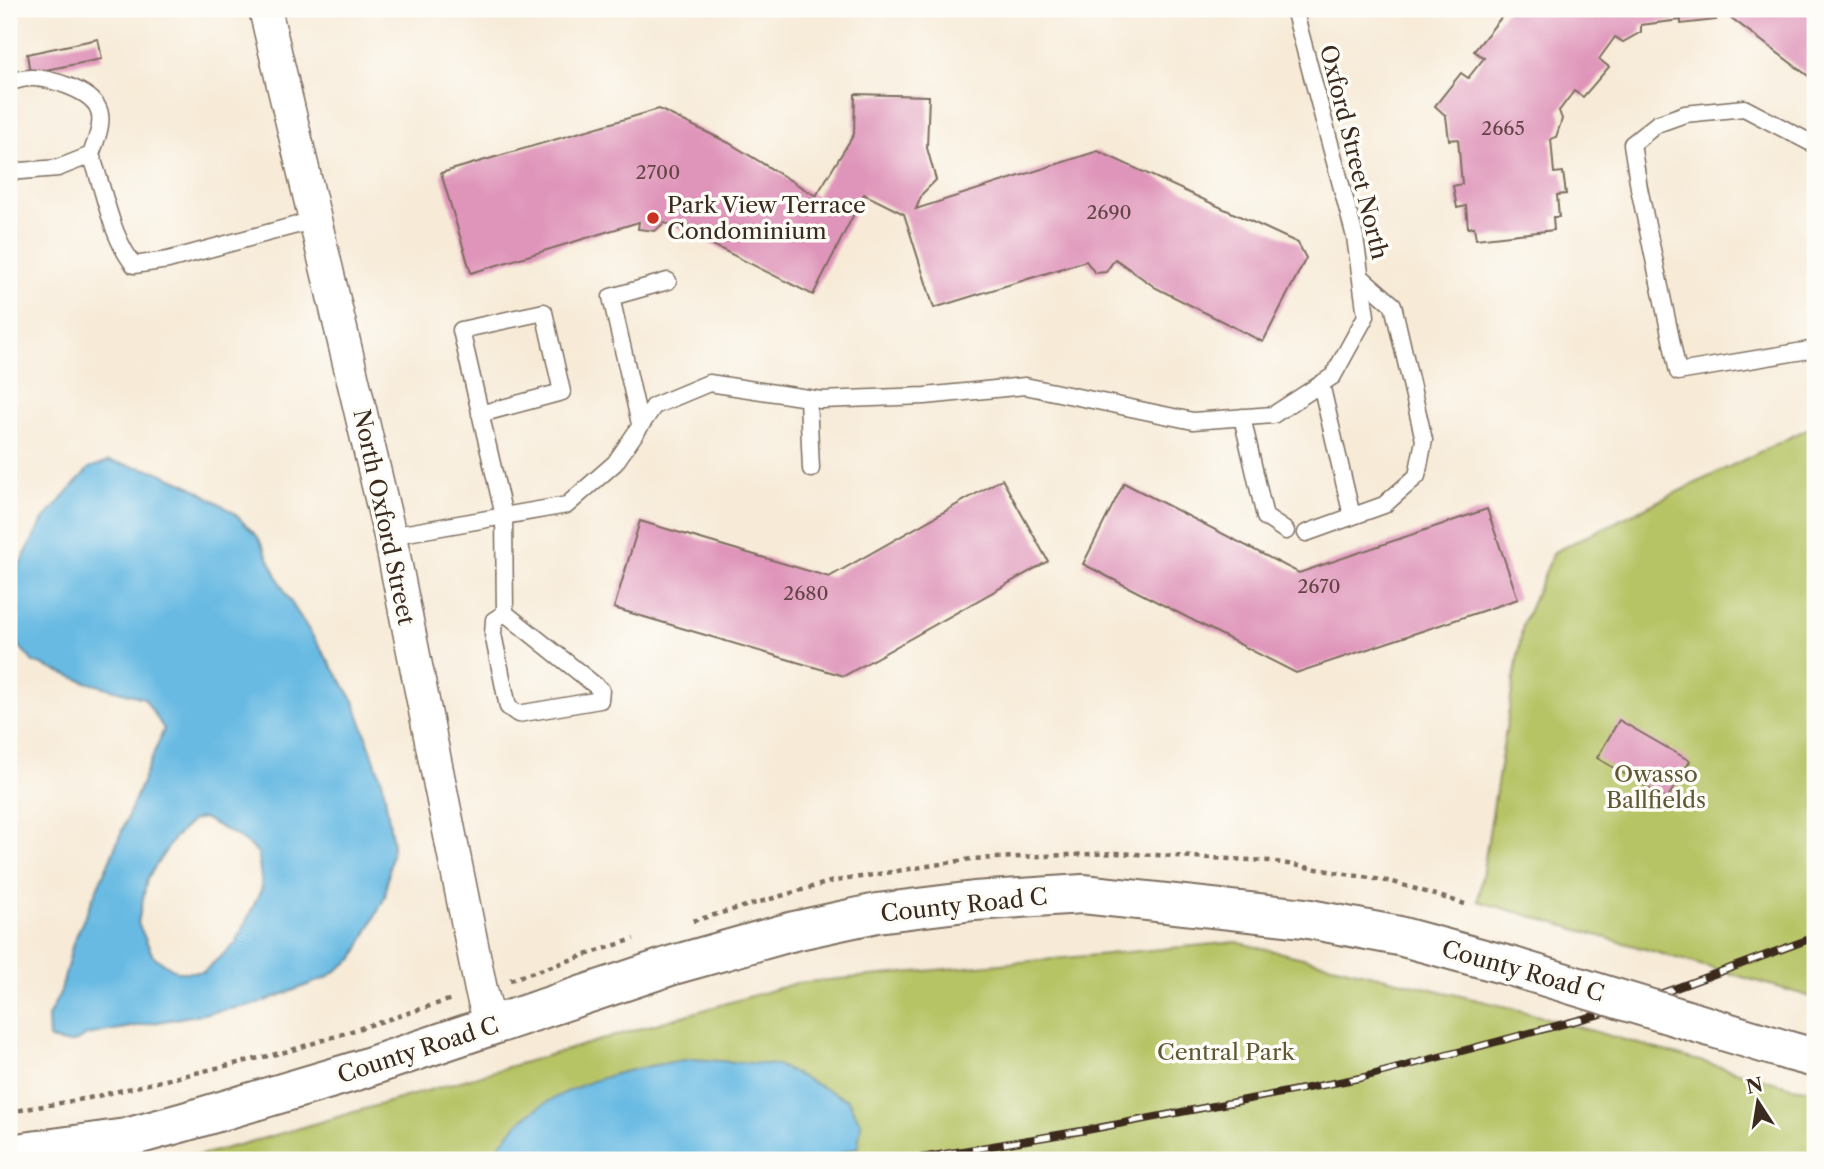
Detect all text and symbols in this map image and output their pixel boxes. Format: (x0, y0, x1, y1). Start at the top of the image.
street label: Oxford Street North (1314, 42, 1394, 262)
house number: 2665 (1481, 117, 1525, 140)
house number: 2700 (636, 161, 680, 184)
place label: Park View Terrace Condominium (667, 191, 866, 245)
house number: 2690 (1086, 201, 1132, 224)
marker: Park View Terrace Condominium (645, 210, 661, 226)
street label: North Oxford Street (347, 407, 421, 627)
house number: 2670 (1297, 575, 1341, 598)
house number: 2680 (783, 582, 829, 605)
park label: Owasso Ballfields (1606, 760, 1706, 814)
street label: County Road C (879, 882, 1049, 928)
street label: County Road C (1439, 934, 1607, 1008)
street label: County Road C (334, 1011, 502, 1089)
park label: Central Park (1157, 1038, 1297, 1066)
north arrow (1722, 1068, 1792, 1138)
text: N (1744, 1073, 1765, 1099)

